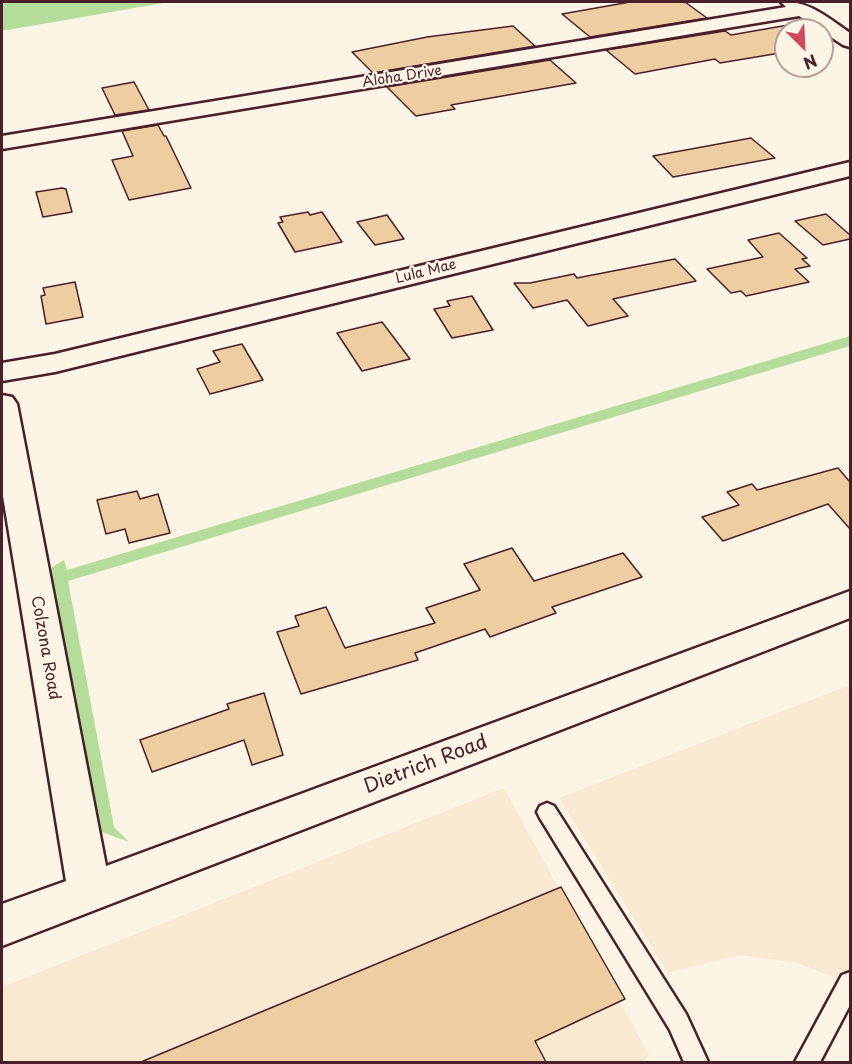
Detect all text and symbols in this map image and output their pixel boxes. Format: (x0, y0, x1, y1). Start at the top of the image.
north arrow (774, 18, 834, 78)
text: N (800, 49, 821, 76)
street label: Aloha Drive (361, 62, 443, 92)
street label: Lula Mae (394, 256, 458, 288)
street label: Colzona Road (26, 594, 64, 702)
street label: Dietrich Road (361, 730, 491, 800)

